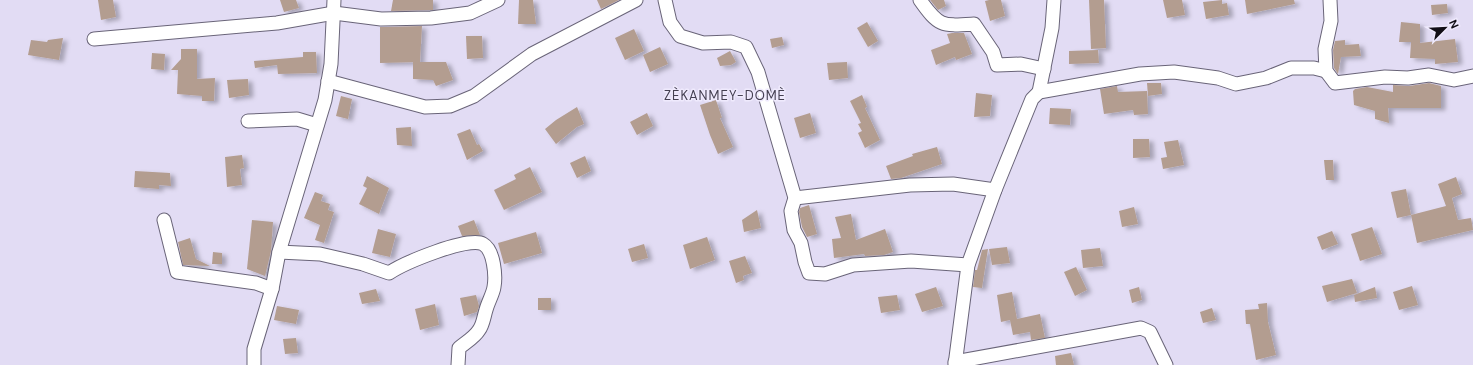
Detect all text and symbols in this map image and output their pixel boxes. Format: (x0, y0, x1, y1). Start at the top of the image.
north arrow (1425, 8, 1465, 48)
text: N (1446, 17, 1462, 30)
district label: ZÈKANMEY-DOMÈ (664, 86, 786, 104)

